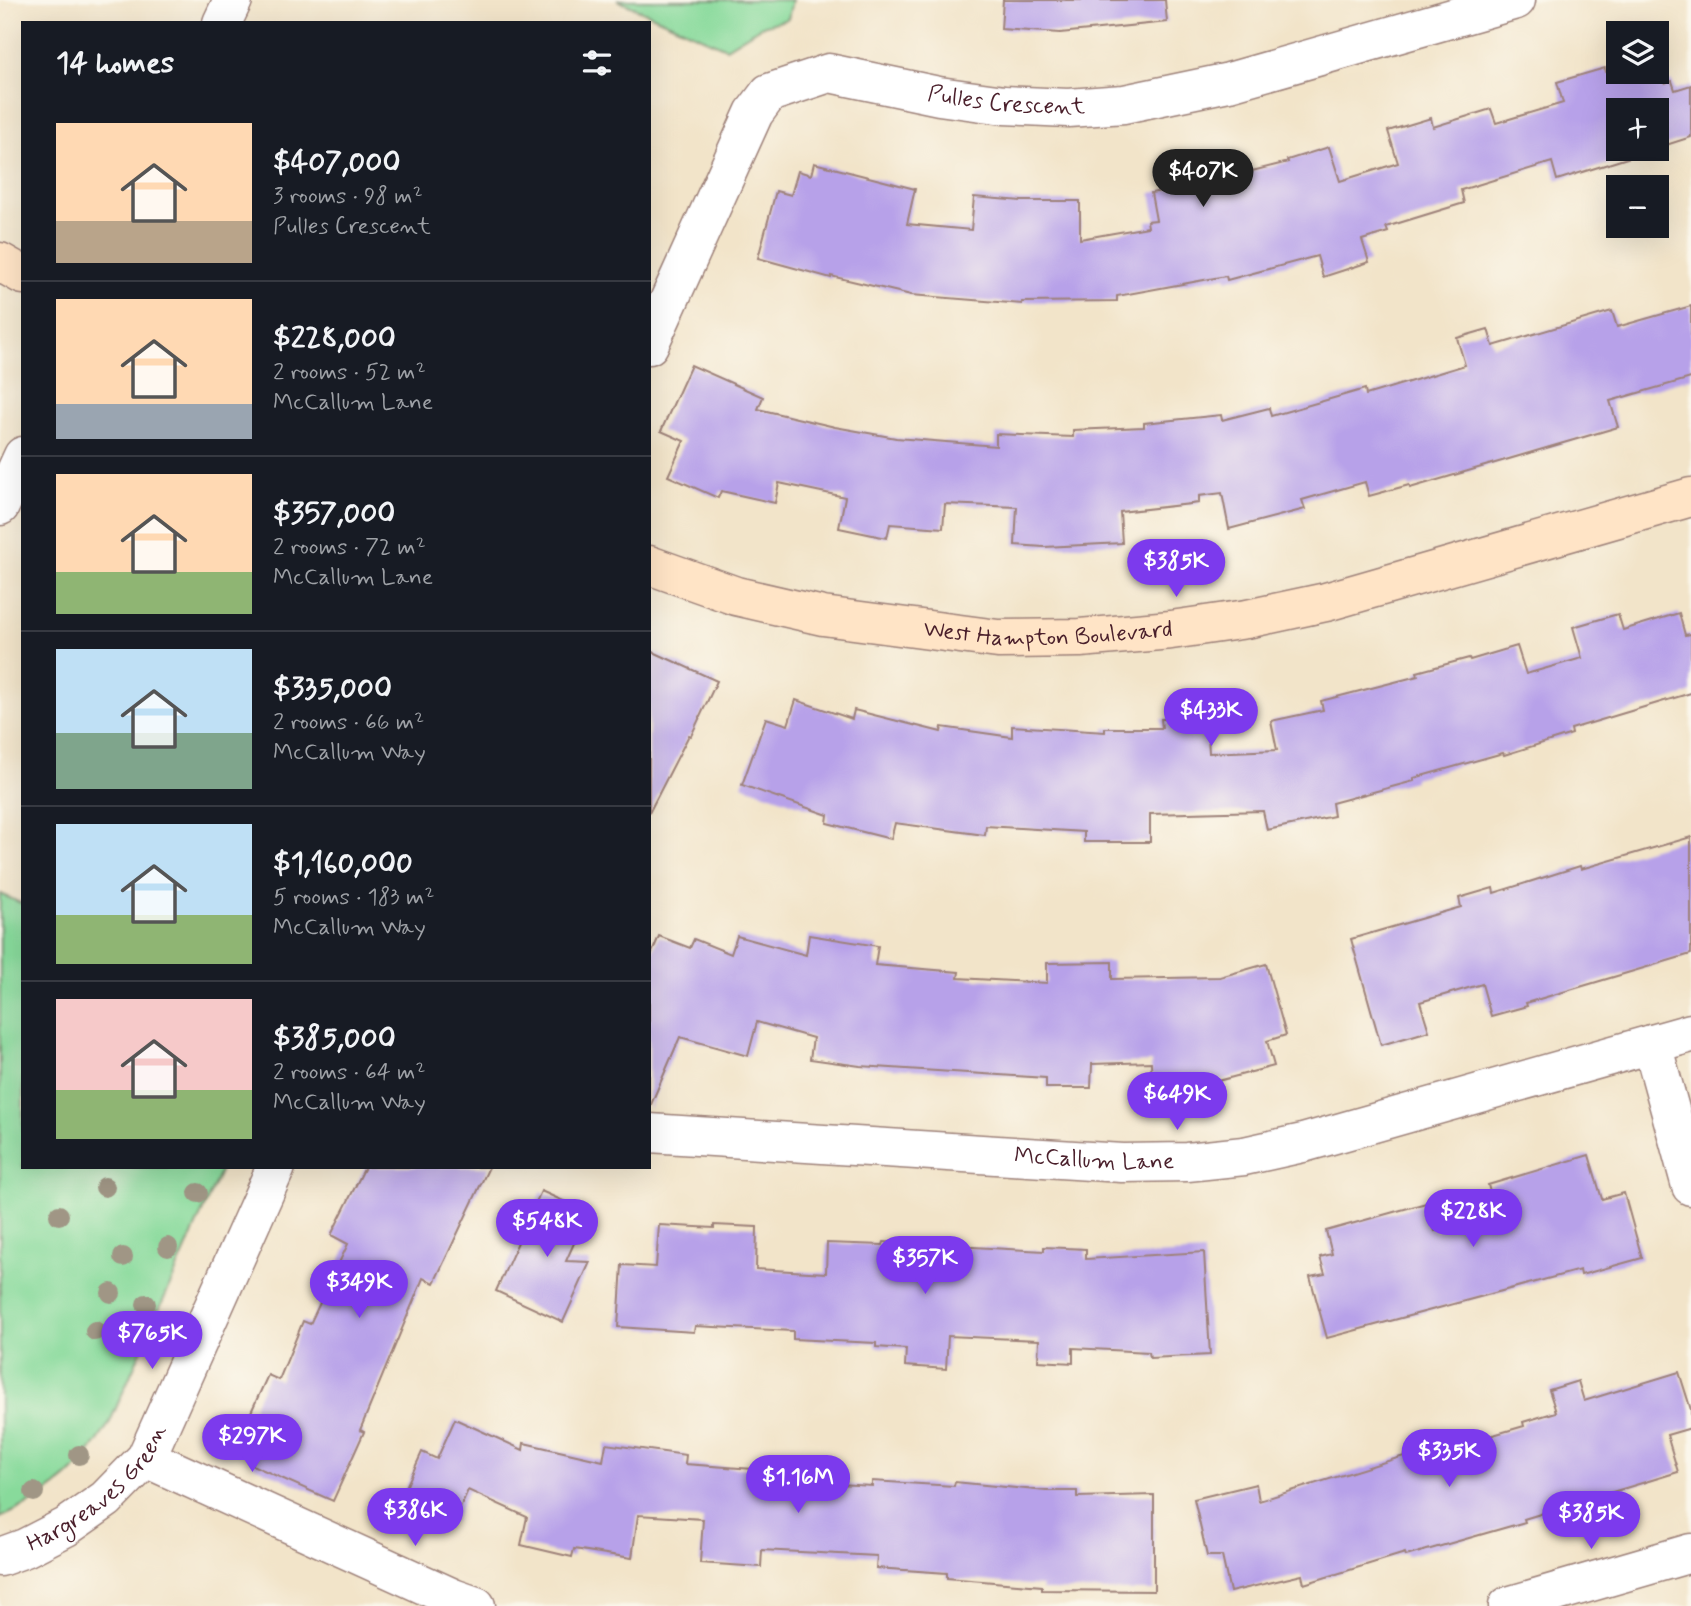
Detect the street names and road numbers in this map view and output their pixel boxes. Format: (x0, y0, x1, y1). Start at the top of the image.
street label: Pulles Crescent (925, 79, 1086, 123)
street label: West Hampton Boulevard (922, 614, 1174, 655)
street label: McCallum Lane (1013, 1141, 1174, 1178)
street label: Hargreaves Green (22, 1420, 174, 1559)

